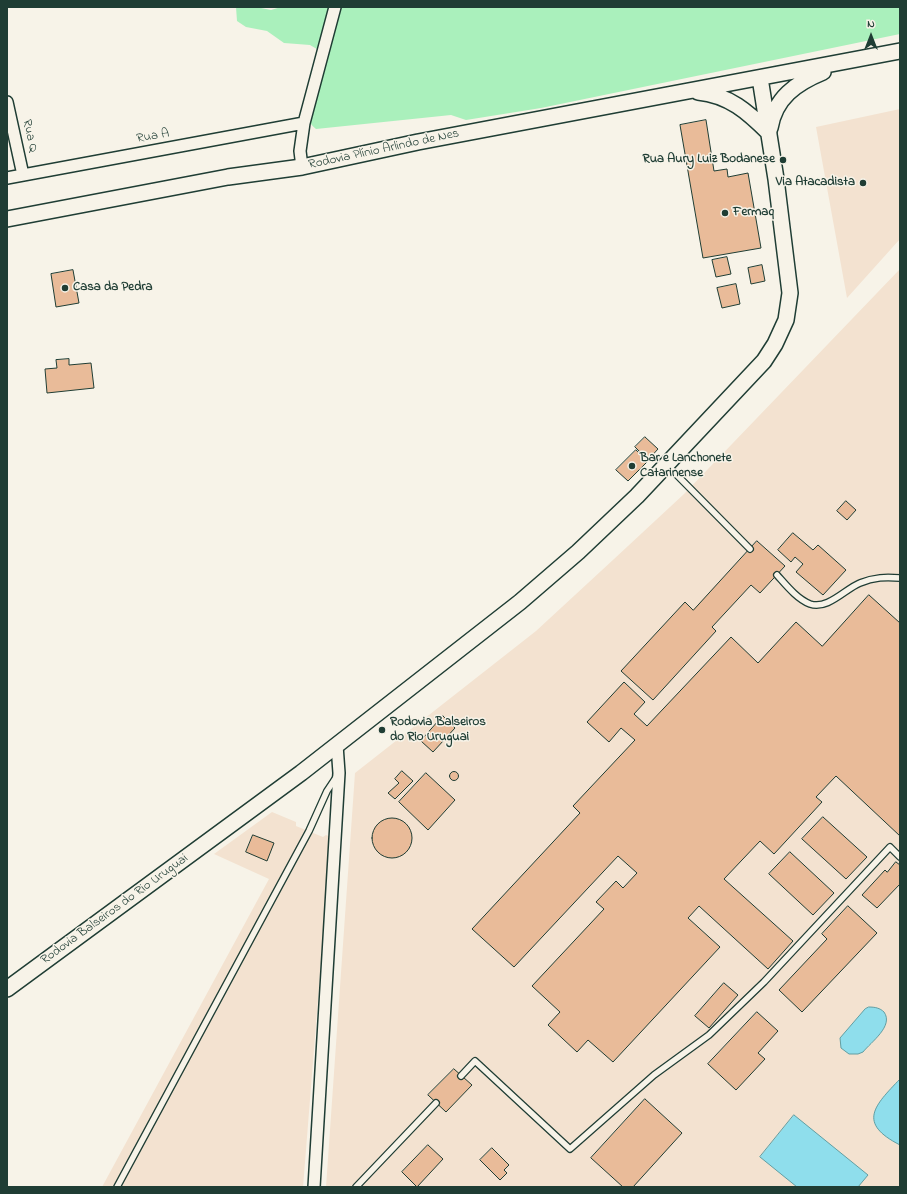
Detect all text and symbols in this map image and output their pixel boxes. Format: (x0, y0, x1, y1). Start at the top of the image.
north arrow (851, 16, 891, 56)
text: N (867, 16, 875, 32)
street label: Rua Q (18, 118, 40, 154)
street label: Rua A (135, 126, 171, 148)
street label: Rodovia Plínio Arlindo de Nes (307, 126, 461, 174)
place label: Rua Aury Luiz Bodanese (642, 152, 775, 168)
marker: Rua Aury Luiz Bodanese (778, 155, 788, 165)
place label: Via Atacadista (776, 175, 855, 191)
marker: Via Atacadista (858, 178, 868, 188)
place label: Fermaq (733, 205, 774, 221)
marker: Fermaq (720, 208, 730, 218)
place label: Casa da Pedra (73, 280, 153, 296)
marker: Casa da Pedra (60, 283, 70, 293)
place label: Bar e Lanchonete Catarinense (640, 451, 731, 482)
marker: Bar e Lanchonete Catarinense (627, 461, 637, 471)
place label: Rodovia Balseiros do Rio Uruguai (390, 715, 486, 746)
marker: Rodovia Balseiros do Rio Uruguai (377, 725, 387, 735)
street label: Rodovia Balseiros do Rio Uruguai (38, 851, 192, 969)

